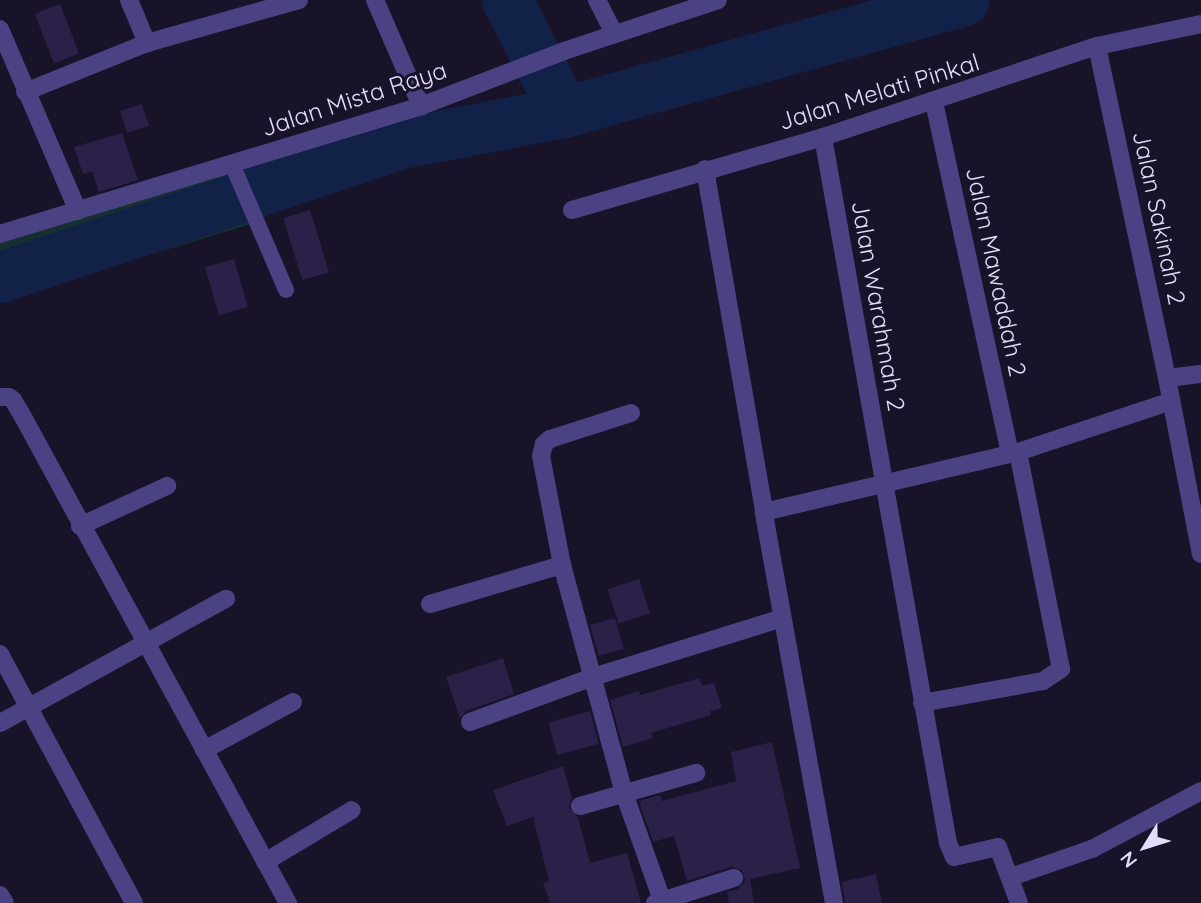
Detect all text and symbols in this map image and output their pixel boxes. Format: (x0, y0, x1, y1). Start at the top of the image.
street label: Jalan Melati Pinkal (775, 48, 983, 136)
street label: Jalan Mista Raya (258, 55, 450, 143)
street label: Jalan Sakinah 2 (1127, 129, 1191, 307)
street label: Jalan Mawaddah 2 (960, 165, 1032, 379)
street label: Jalan Warahmah 2 (845, 198, 911, 414)
north arrow (1110, 812, 1180, 882)
text: N (1115, 847, 1142, 873)

